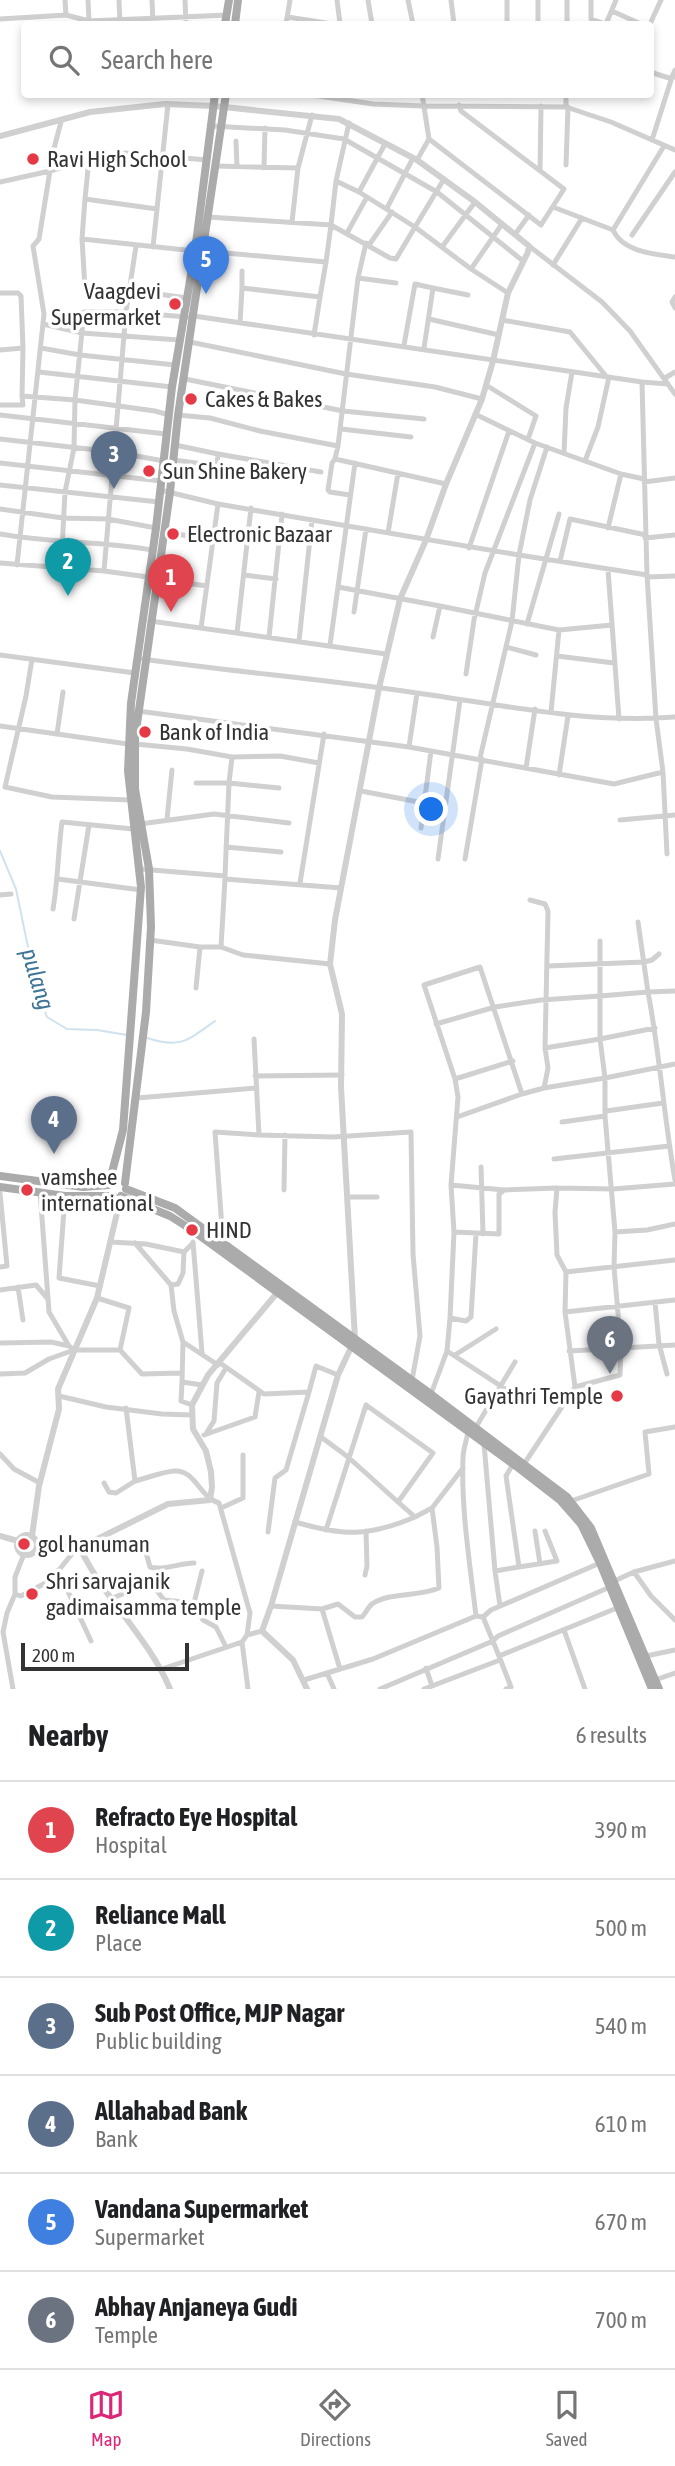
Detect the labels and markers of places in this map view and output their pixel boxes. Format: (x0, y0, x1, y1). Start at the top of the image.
place label: Ravi High School (47, 146, 187, 172)
marker: Ravi High School (25, 151, 41, 167)
pin: 5 (183, 236, 229, 294)
place label: Vaagdevi Supermarket (51, 278, 161, 330)
marker: Vaagdevi Supermarket (167, 296, 183, 312)
place label: Cakes & Bakes (205, 386, 322, 412)
marker: Cakes & Bakes (183, 391, 199, 407)
pin: 3 (91, 431, 137, 489)
place label: Sun Shine Bakery (163, 458, 307, 484)
marker: Sun Shine Bakery (141, 463, 157, 479)
place label: Electronic Bazaar (187, 521, 333, 547)
marker: Electronic Bazaar (165, 526, 181, 542)
pin: 2 (45, 538, 91, 596)
pin: 1 (148, 554, 194, 612)
place label: Bank of India (159, 719, 269, 745)
marker: Bank of India (137, 724, 153, 740)
pin: 4 (31, 1096, 77, 1154)
place label: vamshee international (41, 1164, 154, 1216)
marker: vamshee international (19, 1182, 35, 1198)
place label: HIND (206, 1217, 252, 1243)
marker: HIND (184, 1222, 200, 1238)
pin: 6 (587, 1316, 633, 1374)
place label: Gayathri Temple (464, 1383, 603, 1409)
marker: Gayathri Temple (609, 1388, 625, 1404)
place label: gol hanuman (38, 1531, 150, 1557)
marker: gol hanuman (16, 1536, 32, 1552)
place label: Shri sarvajanik gadimaisamma temple (46, 1568, 241, 1620)
marker: Shri sarvajanik gadimaisamma temple (24, 1586, 40, 1602)

